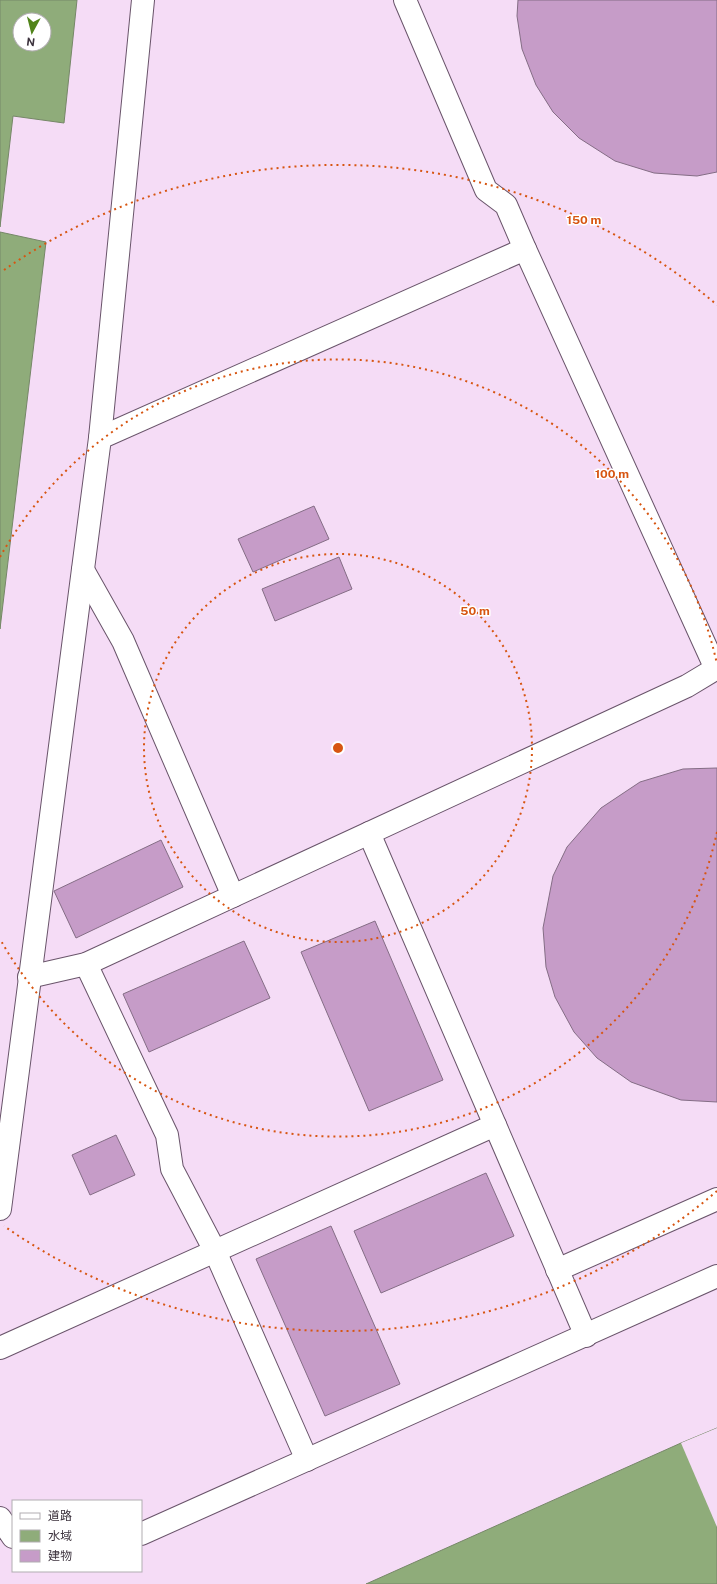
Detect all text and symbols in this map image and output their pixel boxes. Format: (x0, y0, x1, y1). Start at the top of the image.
north arrow (12, 12, 52, 52)
text: N (26, 35, 36, 48)
text: 150 m (567, 213, 601, 227)
text: 100 m (595, 467, 629, 481)
text: 50 m (460, 604, 490, 618)
centre of rings (331, 741, 345, 755)
legend (12, 1500, 142, 1572)
text: 道路 (48, 1509, 72, 1523)
text: 水域 (48, 1529, 72, 1543)
text: 建物 (48, 1549, 72, 1563)

